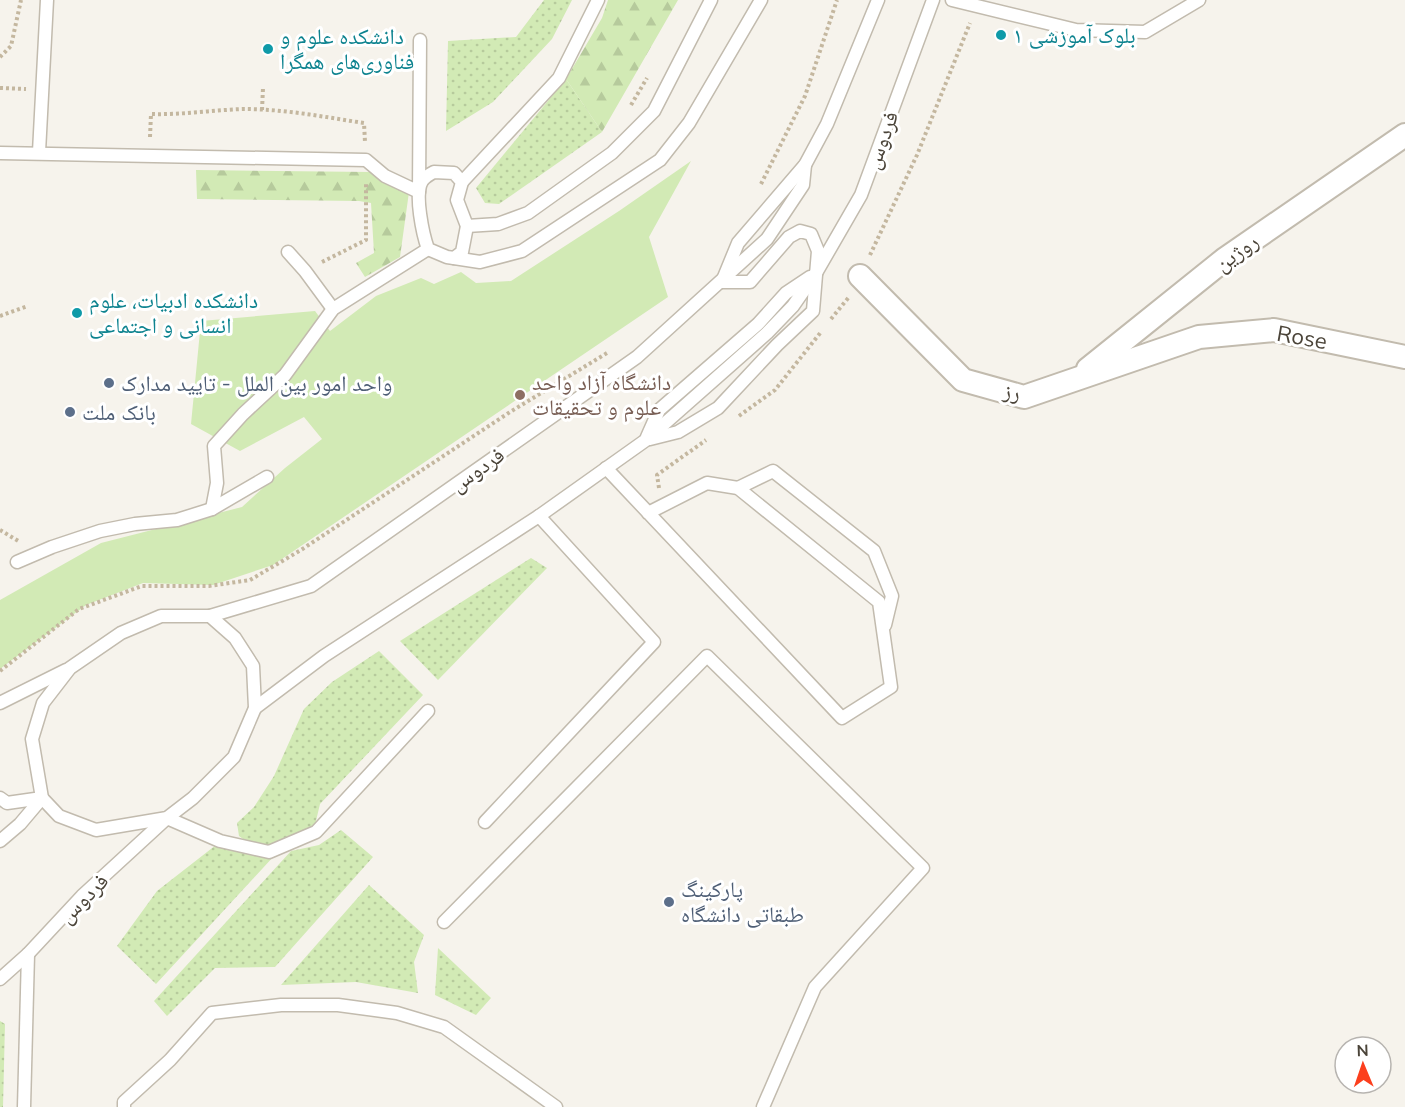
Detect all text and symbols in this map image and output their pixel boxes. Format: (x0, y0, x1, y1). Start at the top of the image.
place label: بلوک آموزشی ۱ (1013, 21, 1136, 49)
place label: دانشکده علوم و فناوری‌های همگرا (280, 22, 414, 75)
marker: بلوک آموزشی ۱ (994, 28, 1008, 42)
marker: دانشکده علوم و فناوری‌های همگرا (261, 42, 275, 56)
street label: فردوس (858, 107, 904, 173)
street label: روژین (1208, 227, 1264, 277)
place label: دانشکده ادبیات، علوم انسانی و اجتماعی (89, 286, 258, 339)
marker: دانشکده ادبیات، علوم انسانی و اجتماعی (70, 306, 84, 320)
street label: Rose (1275, 319, 1329, 355)
place label: دانشگاه آزاد واحد علوم و تحقیقات (532, 368, 671, 422)
place label: واحد امور بین الملل - تایید مدارک (121, 369, 392, 397)
marker: واحد امور بین الملل - تایید مدارک (102, 376, 116, 390)
street label: رز (1000, 376, 1023, 406)
marker: دانشگاه آزاد واحد علوم و تحقیقات (513, 388, 527, 402)
place label: بانک ملت (82, 398, 156, 426)
marker: بانک ملت (63, 405, 77, 419)
street label: فردوس (444, 440, 510, 498)
street label: فردوس (52, 867, 114, 929)
place label: پارکینگ طبقاتی دانشگاه (681, 875, 804, 928)
marker: پارکینگ طبقاتی دانشگاه (662, 895, 676, 909)
north arrow (1333, 1035, 1393, 1095)
text: N (1356, 1040, 1369, 1060)

